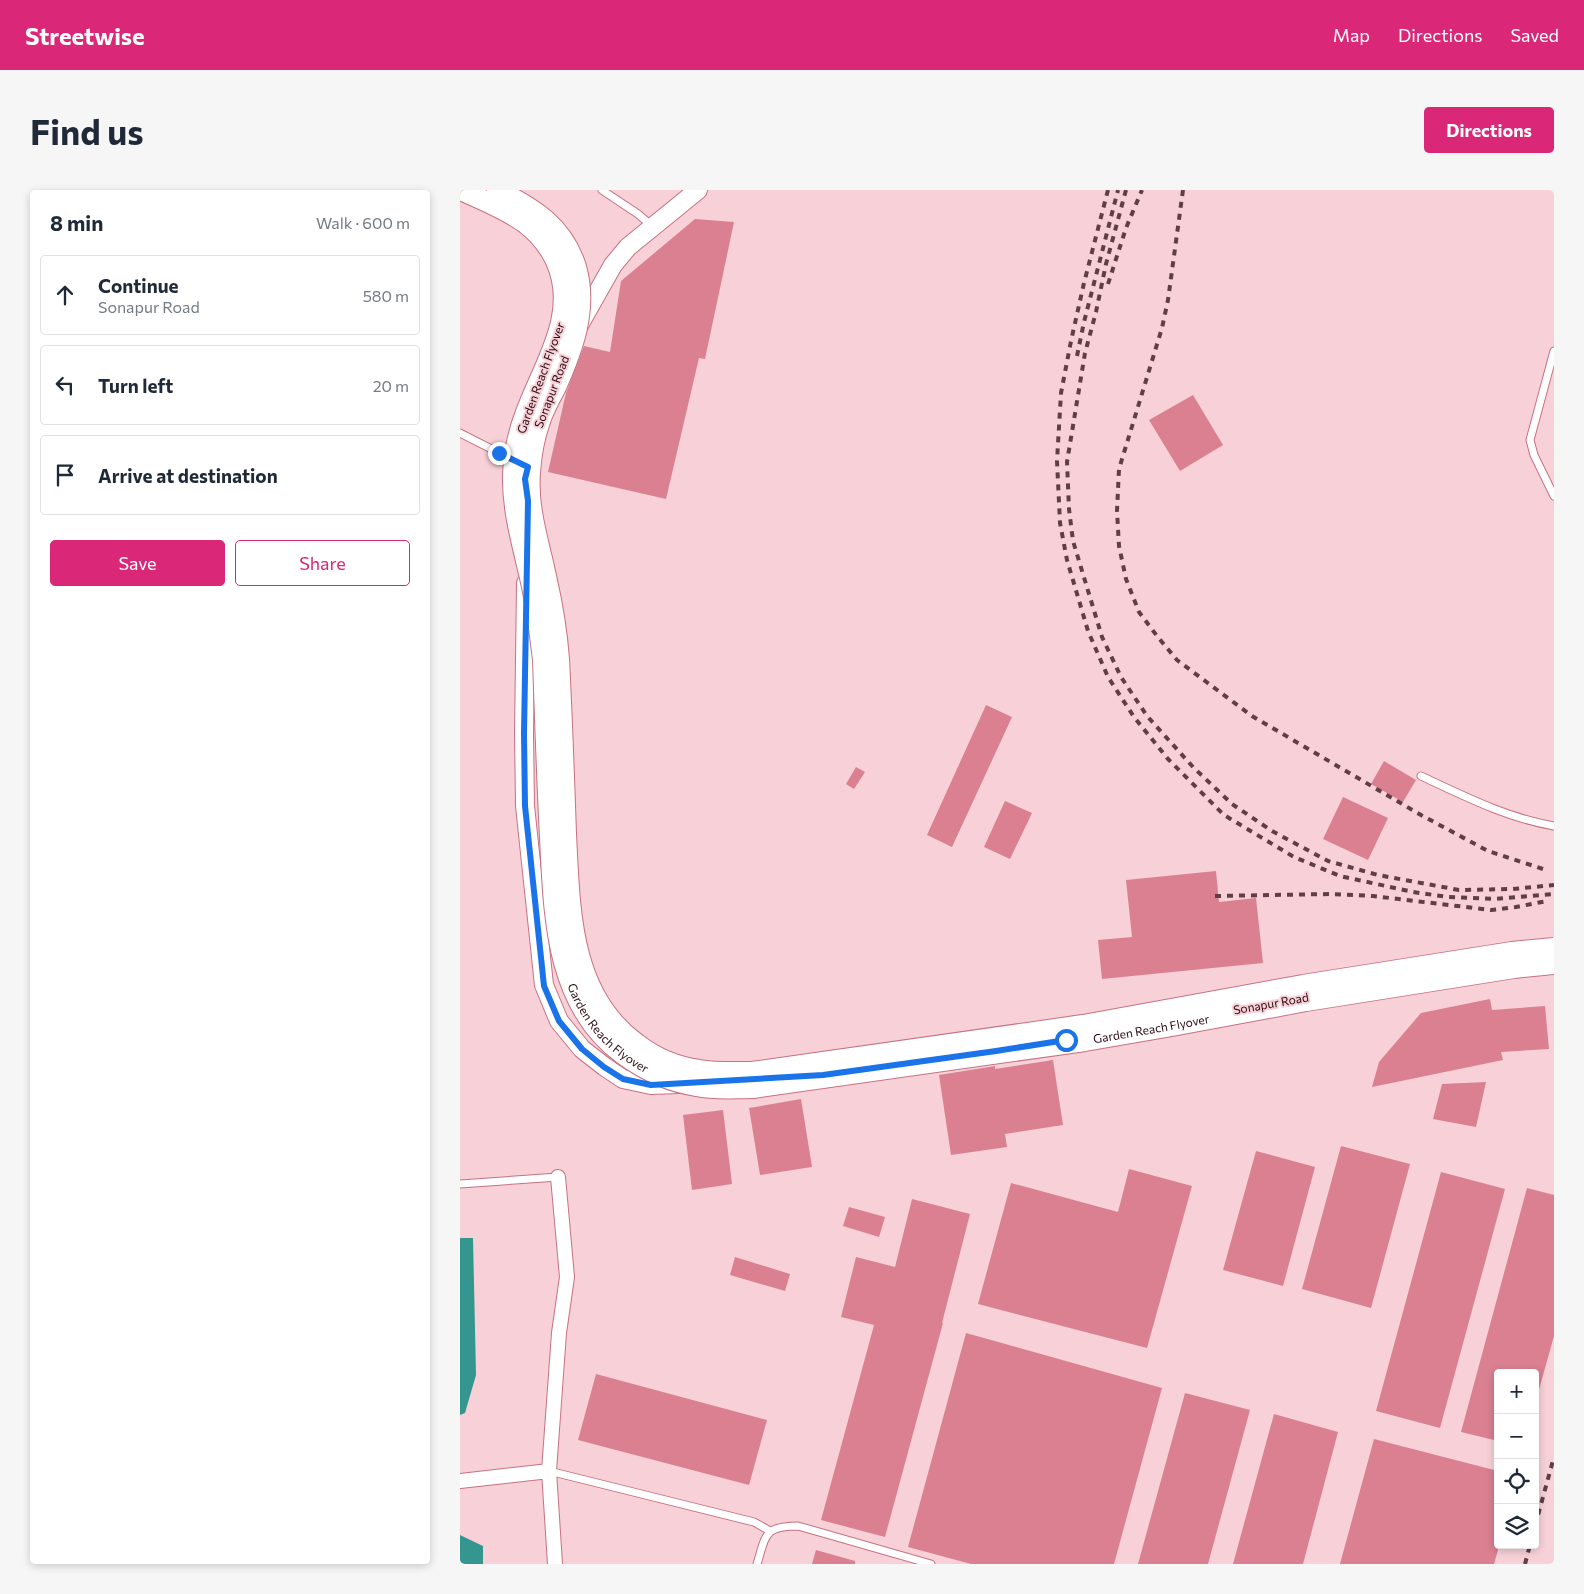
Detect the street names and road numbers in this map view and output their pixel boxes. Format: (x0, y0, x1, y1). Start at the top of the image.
street label: Garden Reach Flyover (513, 320, 567, 435)
street label: Sonapur Road (531, 353, 571, 430)
street label: Garden Reach Flyover (565, 981, 651, 1075)
street label: Sonapur Road (1232, 989, 1310, 1017)
street label: Garden Reach Flyover (1092, 1011, 1211, 1045)

